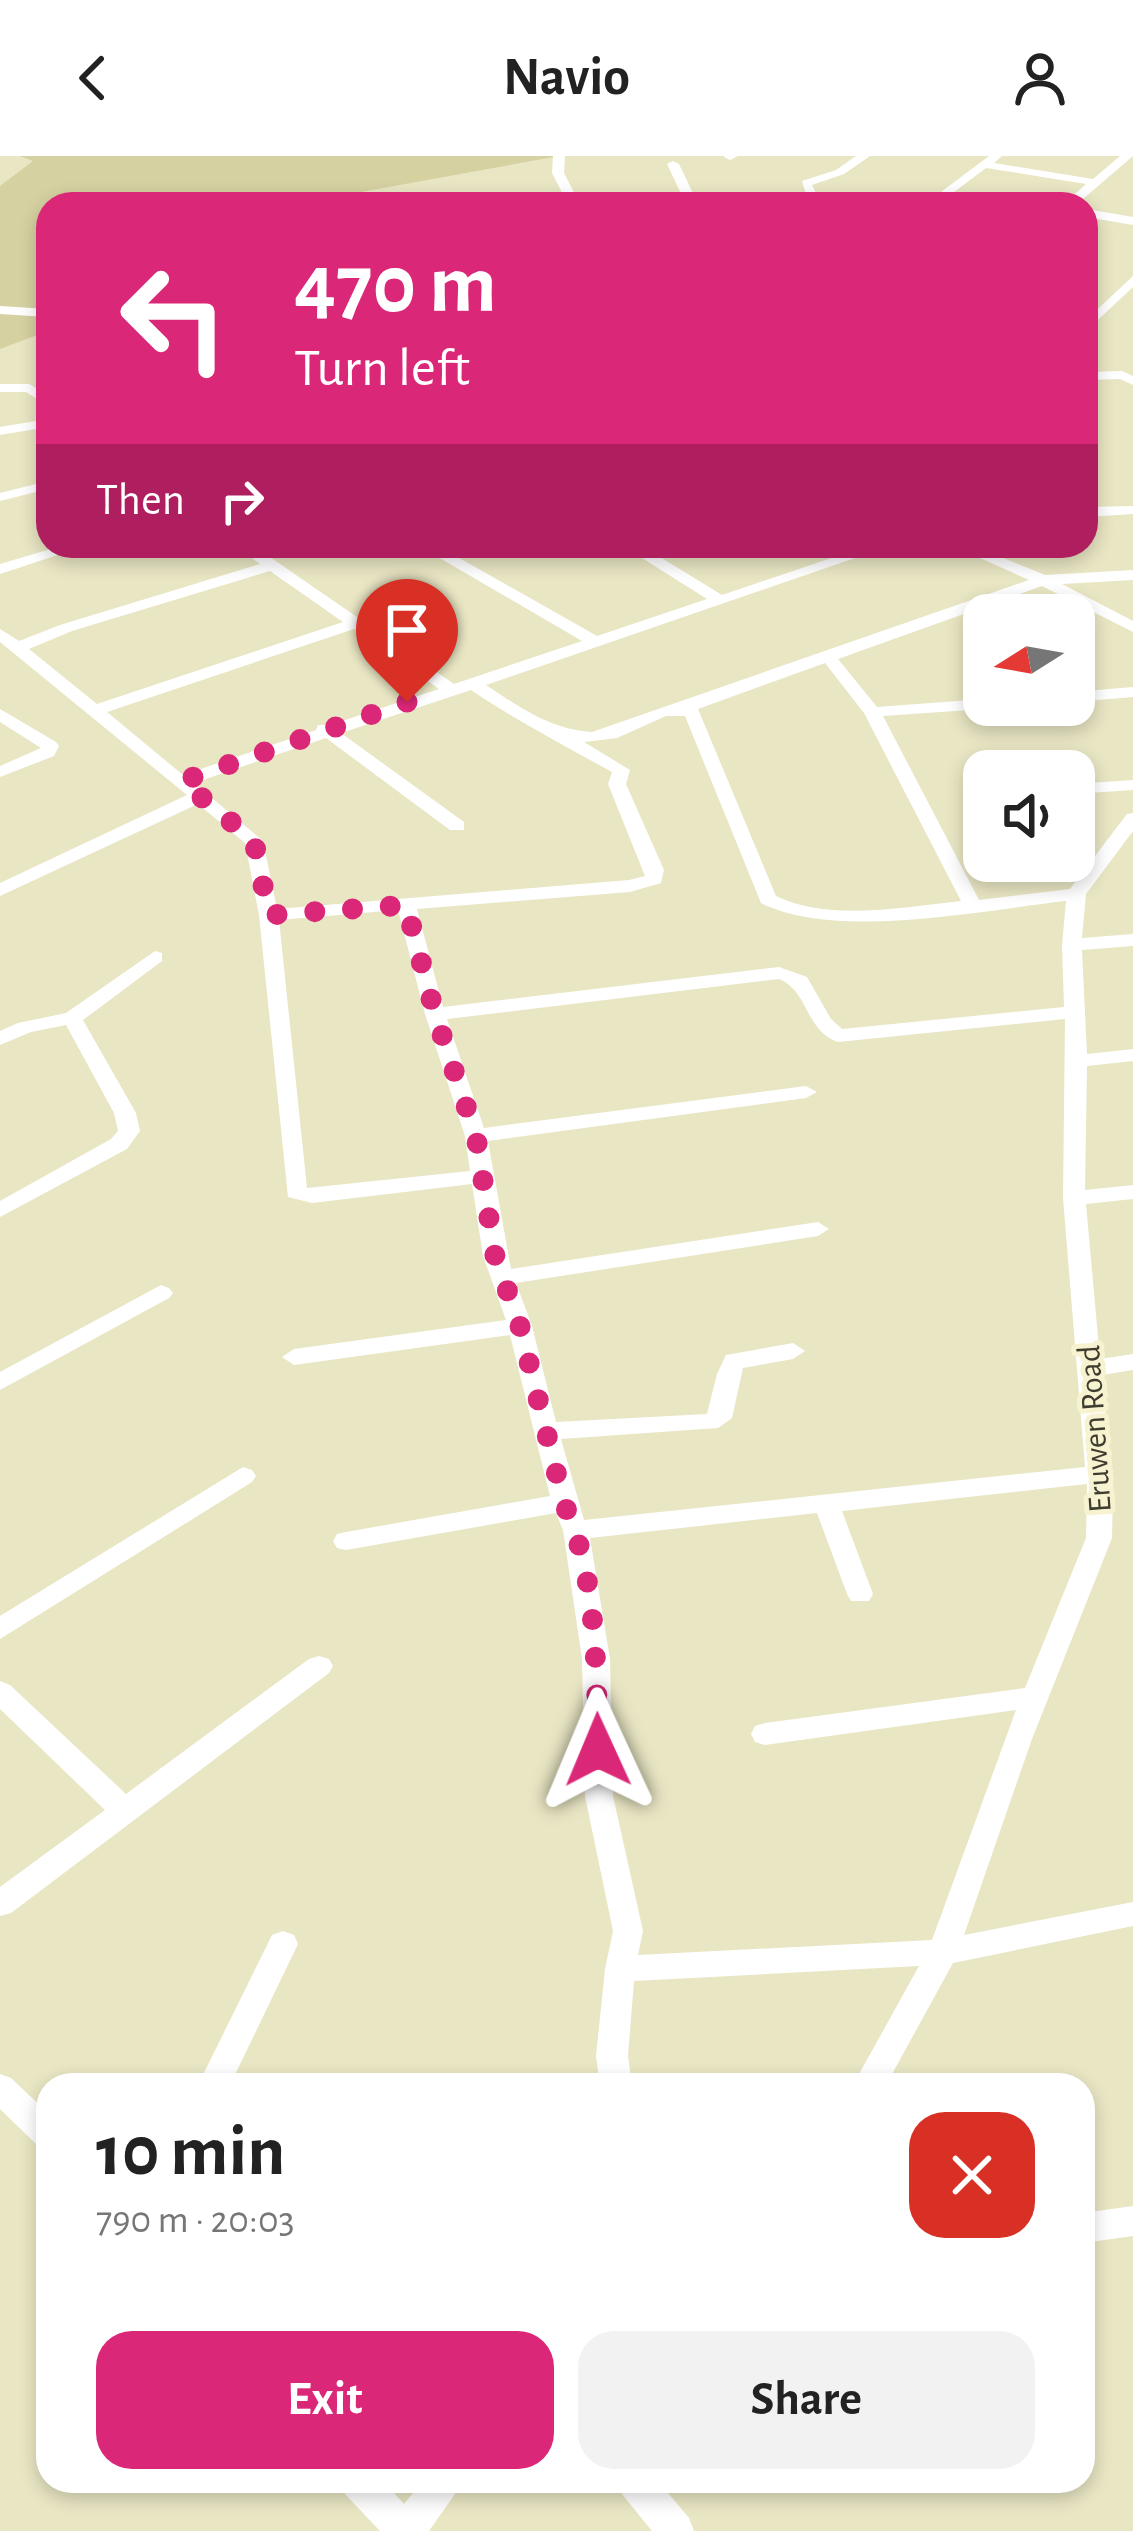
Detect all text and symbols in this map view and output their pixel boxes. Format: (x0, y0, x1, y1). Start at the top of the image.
icon: back (60, 45, 126, 111)
icon: person (1007, 45, 1073, 111)
text: Navio (503, 51, 630, 105)
icon: left (96, 240, 252, 396)
text: 470 m (294, 244, 497, 328)
text: Turn left (294, 342, 470, 396)
icon: right (209, 468, 275, 534)
text: Then (96, 478, 185, 523)
pin (356, 579, 458, 702)
north arrow (963, 594, 1095, 726)
map controls (963, 594, 1095, 882)
icon: arrive (374, 597, 440, 663)
button: sound (963, 750, 1095, 882)
street label: Eruwen Road (1073, 1344, 1118, 1514)
position arrow (535, 1687, 661, 1813)
button: close (909, 2112, 1035, 2238)
text: 10 min (96, 2116, 285, 2188)
text: 790 m · 20:03 (96, 2201, 295, 2240)
button: Exit (96, 2331, 554, 2469)
button: Share (578, 2331, 1035, 2469)

